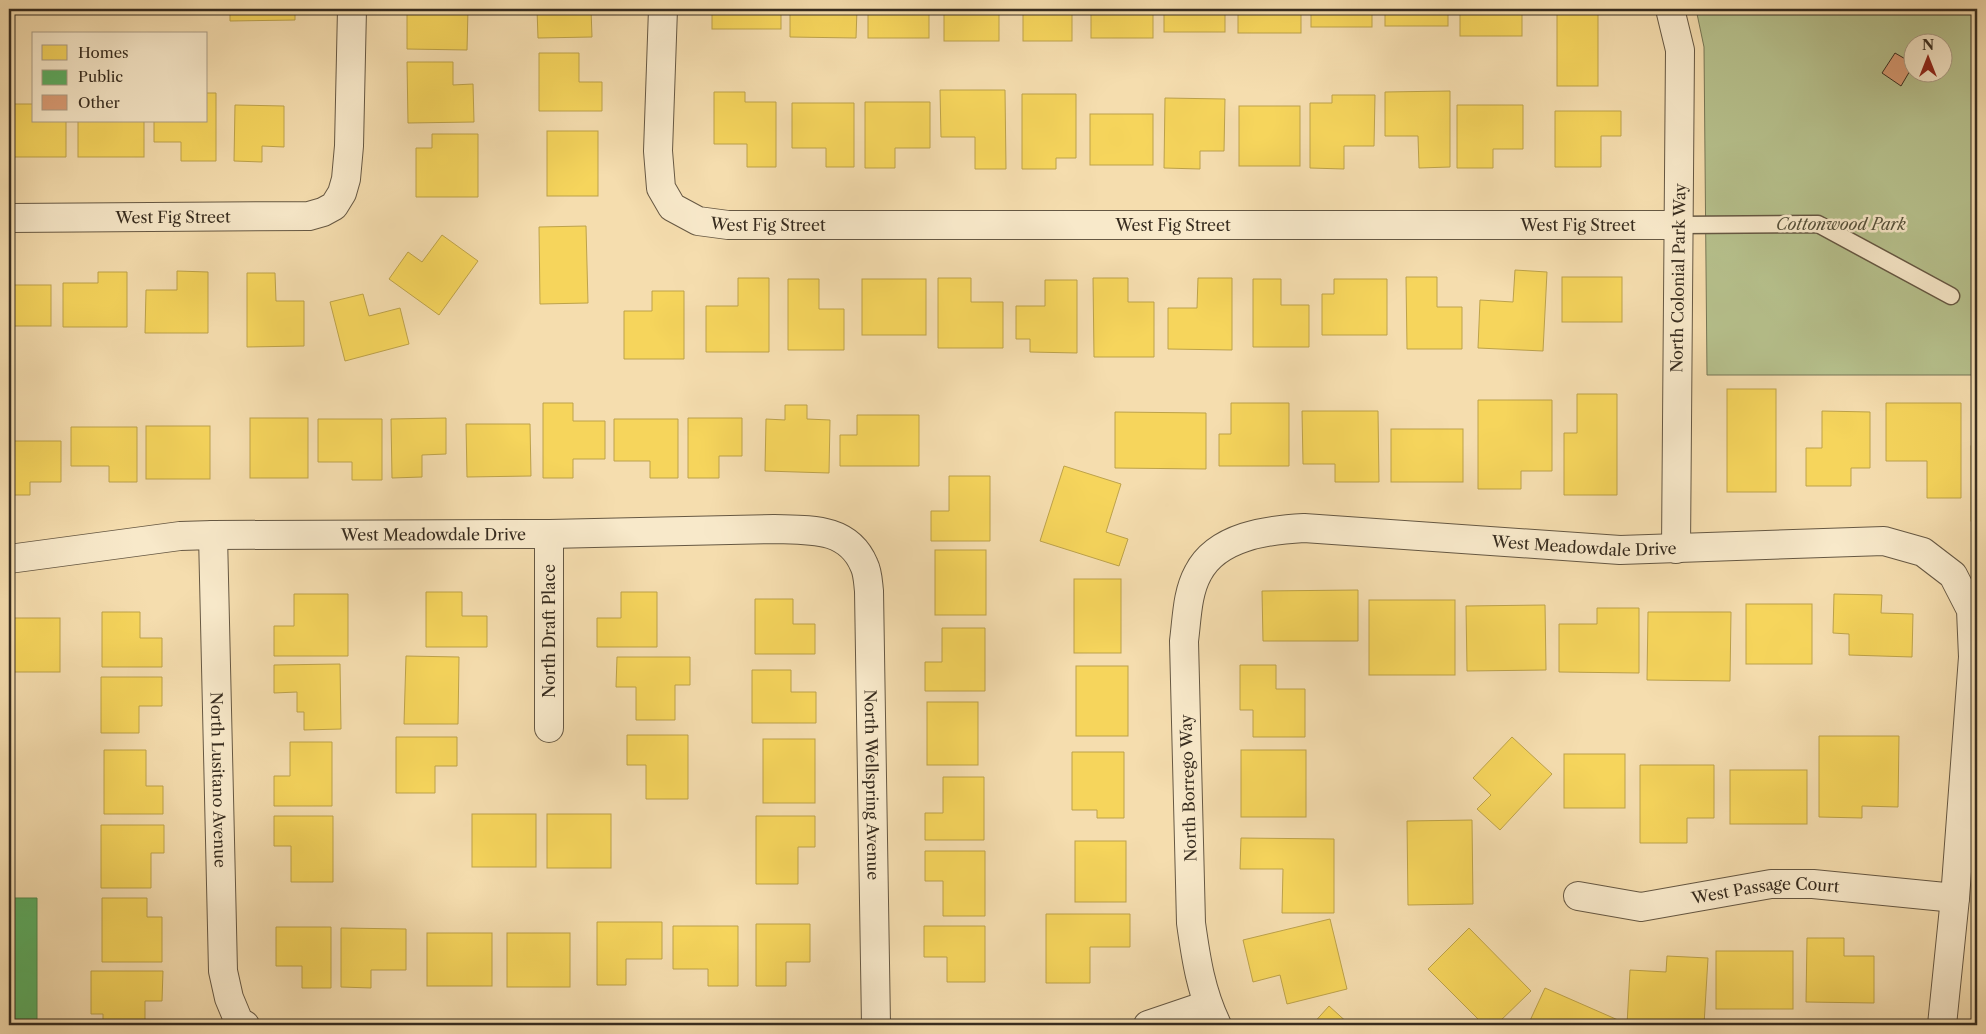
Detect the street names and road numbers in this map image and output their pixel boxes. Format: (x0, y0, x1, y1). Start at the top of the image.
street label: North Colonial Park Way (1666, 182, 1690, 373)
street label: West Fig Street (114, 207, 231, 227)
street label: West Fig Street (708, 213, 826, 235)
street label: West Fig Street (1114, 215, 1231, 235)
street label: West Fig Street (1519, 215, 1636, 235)
street label: West Meadowdale Drive (340, 524, 526, 545)
street label: West Meadowdale Drive (1490, 531, 1677, 560)
street label: North Draft Place (539, 564, 559, 698)
street label: North Wellspring Avenue (861, 689, 884, 880)
street label: North Lusitano Avenue (207, 692, 231, 868)
street label: North Borrego Way (1175, 713, 1201, 862)
street label: West Passage Court (1689, 874, 1841, 908)

